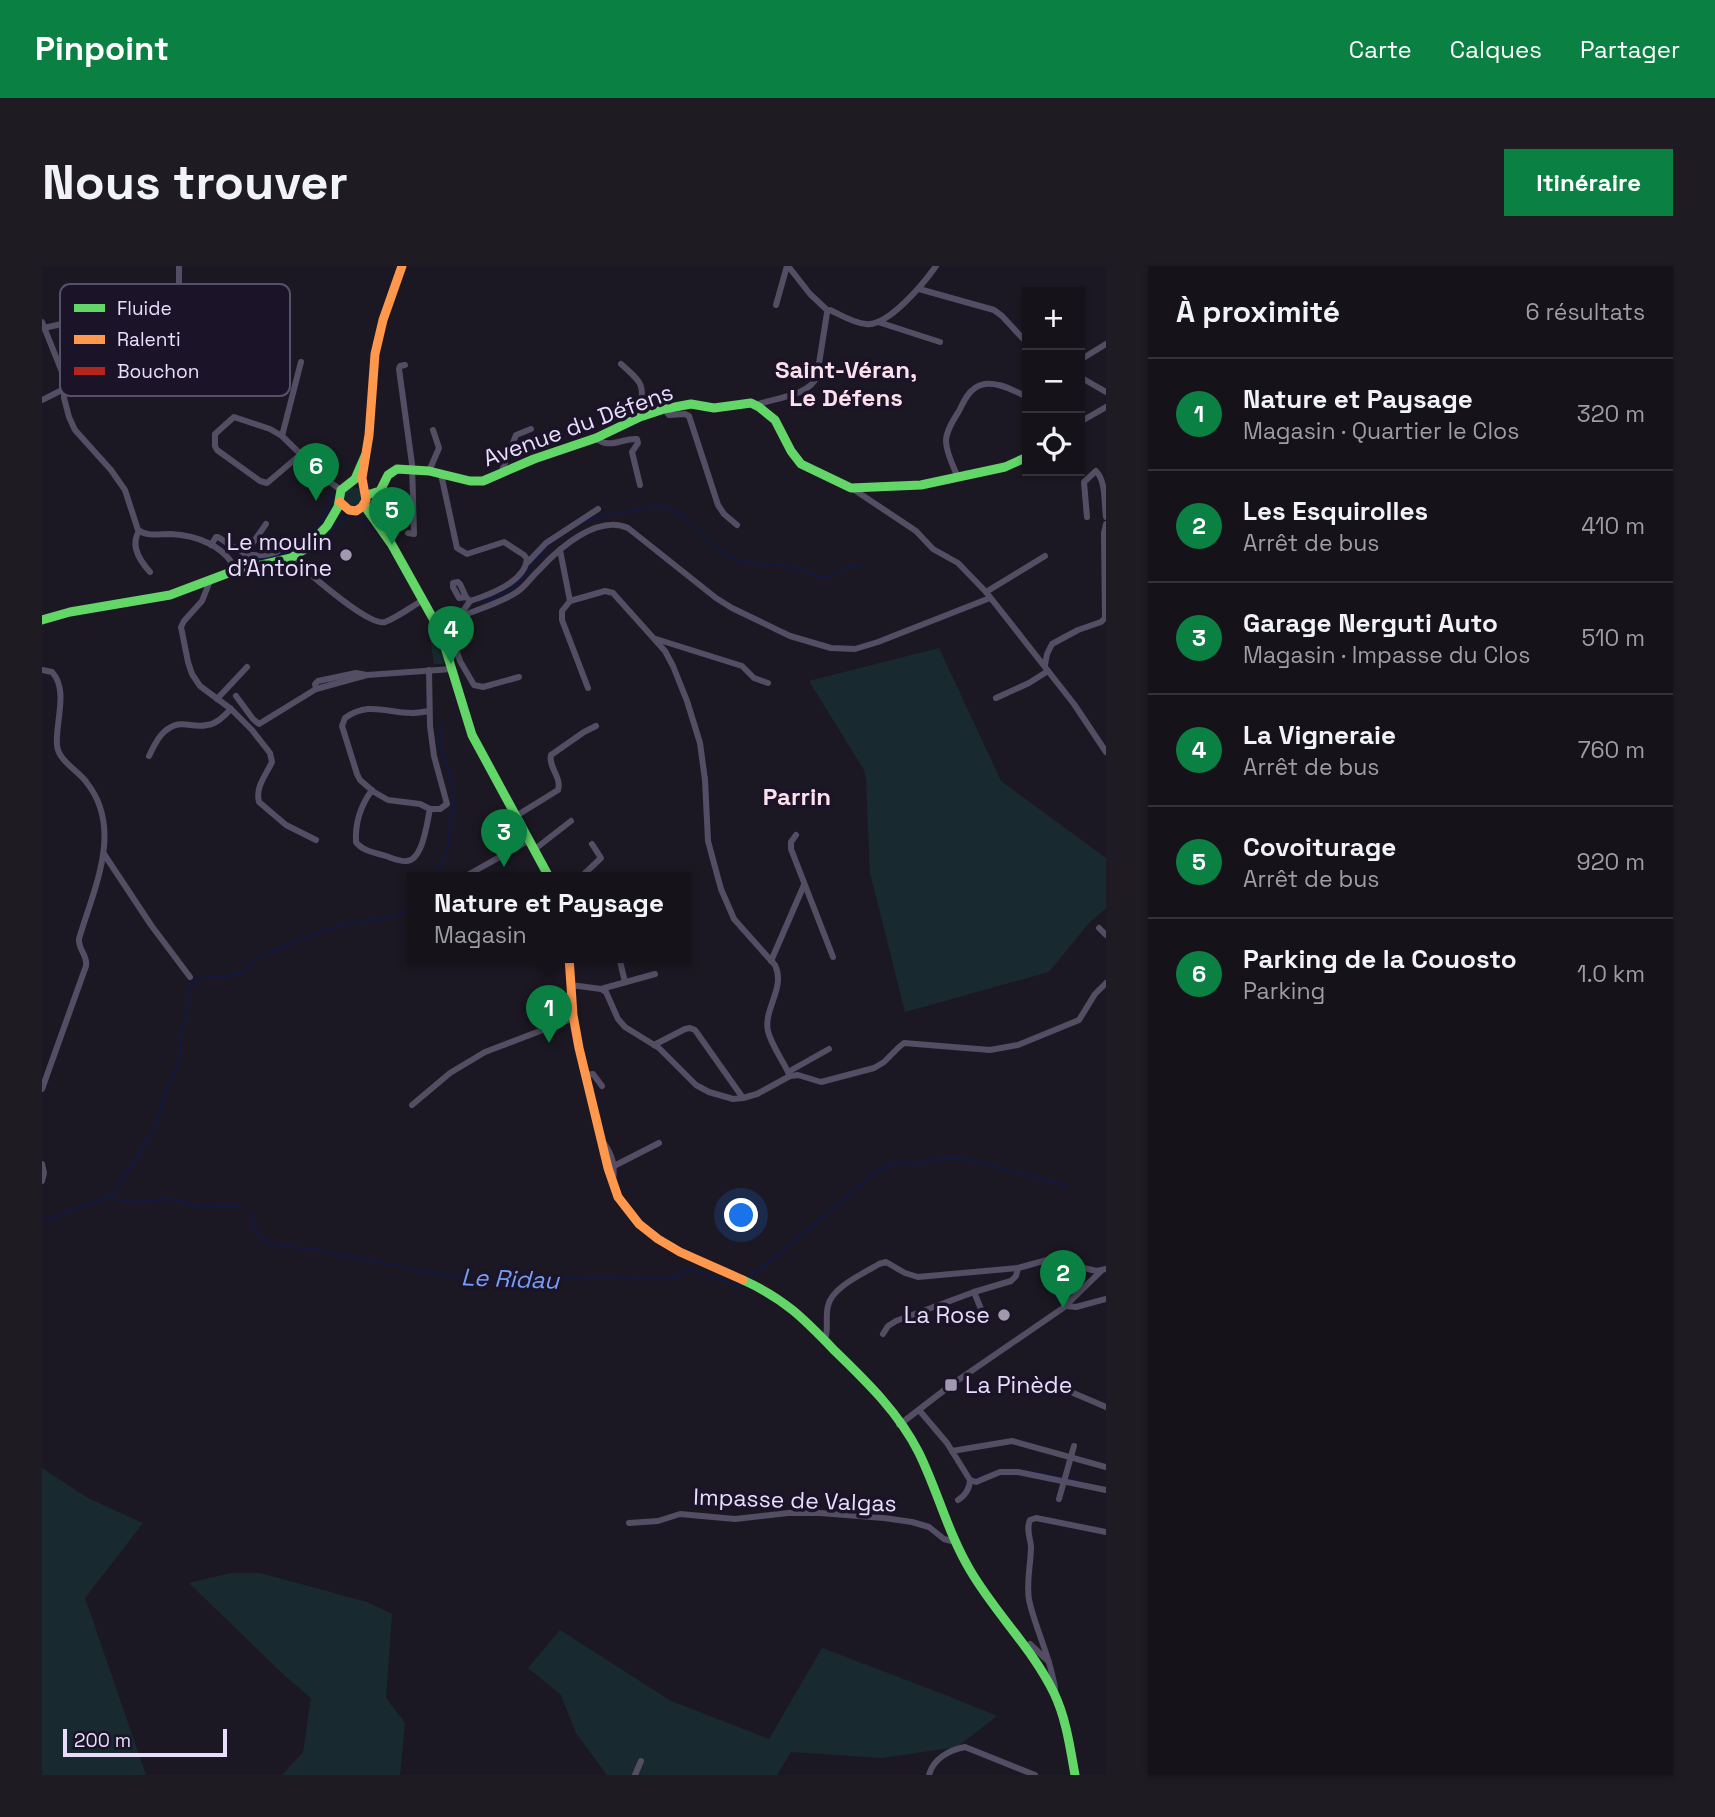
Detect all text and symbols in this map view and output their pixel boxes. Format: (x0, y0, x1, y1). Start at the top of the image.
text: Pinpoint (35, 28, 169, 70)
text: Carte (1349, 34, 1412, 65)
text: Calques (1450, 34, 1542, 65)
text: Partager (1580, 34, 1680, 65)
button: Itinéraire (1504, 149, 1673, 216)
text: Nous trouver (42, 151, 348, 213)
legend (60, 284, 290, 396)
map controls (1022, 287, 1085, 476)
button: + (1022, 287, 1085, 350)
text: À proximité (1176, 292, 1340, 331)
text: Fluide (117, 296, 172, 321)
text: 6 résultats (1526, 297, 1645, 327)
text: Ralenti (117, 327, 181, 352)
button: − (1022, 350, 1085, 413)
district label: Saint-Véran, Le Défens (775, 354, 917, 413)
text: Bouchon (117, 359, 199, 384)
street label: Avenue du Défens (479, 377, 677, 473)
text: Nature et Paysage (1243, 382, 1473, 416)
text: 1 (1194, 399, 1204, 429)
text: 320 m (1577, 399, 1645, 429)
button: locate (1022, 413, 1085, 476)
text: Magasin · Quartier le Clos (1243, 416, 1519, 446)
pin: 6 (293, 443, 339, 501)
pin: 5 (369, 487, 415, 545)
text: Les Esquirolles (1243, 494, 1428, 528)
text: 2 (1192, 511, 1206, 541)
text: 410 m (1581, 511, 1645, 541)
place label: Le moulin d'Antoine (227, 527, 332, 583)
text: Arrêt de bus (1243, 528, 1379, 558)
marker: Le moulin d'Antoine (338, 547, 354, 563)
pin: 4 (428, 606, 474, 664)
text: Garage Nerguti Auto (1243, 606, 1498, 640)
text: 3 (1192, 623, 1206, 653)
text: 510 m (1582, 623, 1645, 653)
text: Magasin · Impasse du Clos (1243, 640, 1530, 670)
text: La Vigneraie (1243, 718, 1396, 752)
text: 4 (1192, 735, 1206, 765)
text: 760 m (1578, 735, 1645, 765)
text: Arrêt de bus (1243, 752, 1379, 782)
district label: Parrin (763, 781, 831, 812)
pin: 3 (481, 809, 527, 867)
text: Covoiturage (1243, 830, 1396, 864)
text: 5 (1192, 847, 1206, 877)
text: 920 m (1577, 847, 1645, 877)
text: Arrêt de bus (1243, 864, 1379, 894)
popup (407, 872, 691, 963)
text: Nature et Paysage (434, 886, 664, 920)
text: Magasin (434, 920, 527, 950)
text: Parking de la Couosto (1243, 942, 1517, 976)
text: 6 (1192, 959, 1206, 989)
text: 1.0 km (1577, 959, 1645, 989)
text: Parking (1243, 976, 1325, 1006)
pin: 1 (526, 985, 572, 1043)
your location (724, 1198, 758, 1232)
pin: 2 (1040, 1250, 1086, 1308)
water label: Le Ridau (460, 1261, 561, 1296)
place label: La Rose (904, 1300, 990, 1330)
marker: La Rose (996, 1307, 1012, 1323)
place label: La Pinède (965, 1370, 1072, 1400)
marker: La Pinède (943, 1377, 959, 1393)
street label: Impasse de Valgas (693, 1481, 897, 1519)
scale bar (63, 1726, 228, 1758)
text: 200 m (74, 1728, 131, 1753)

